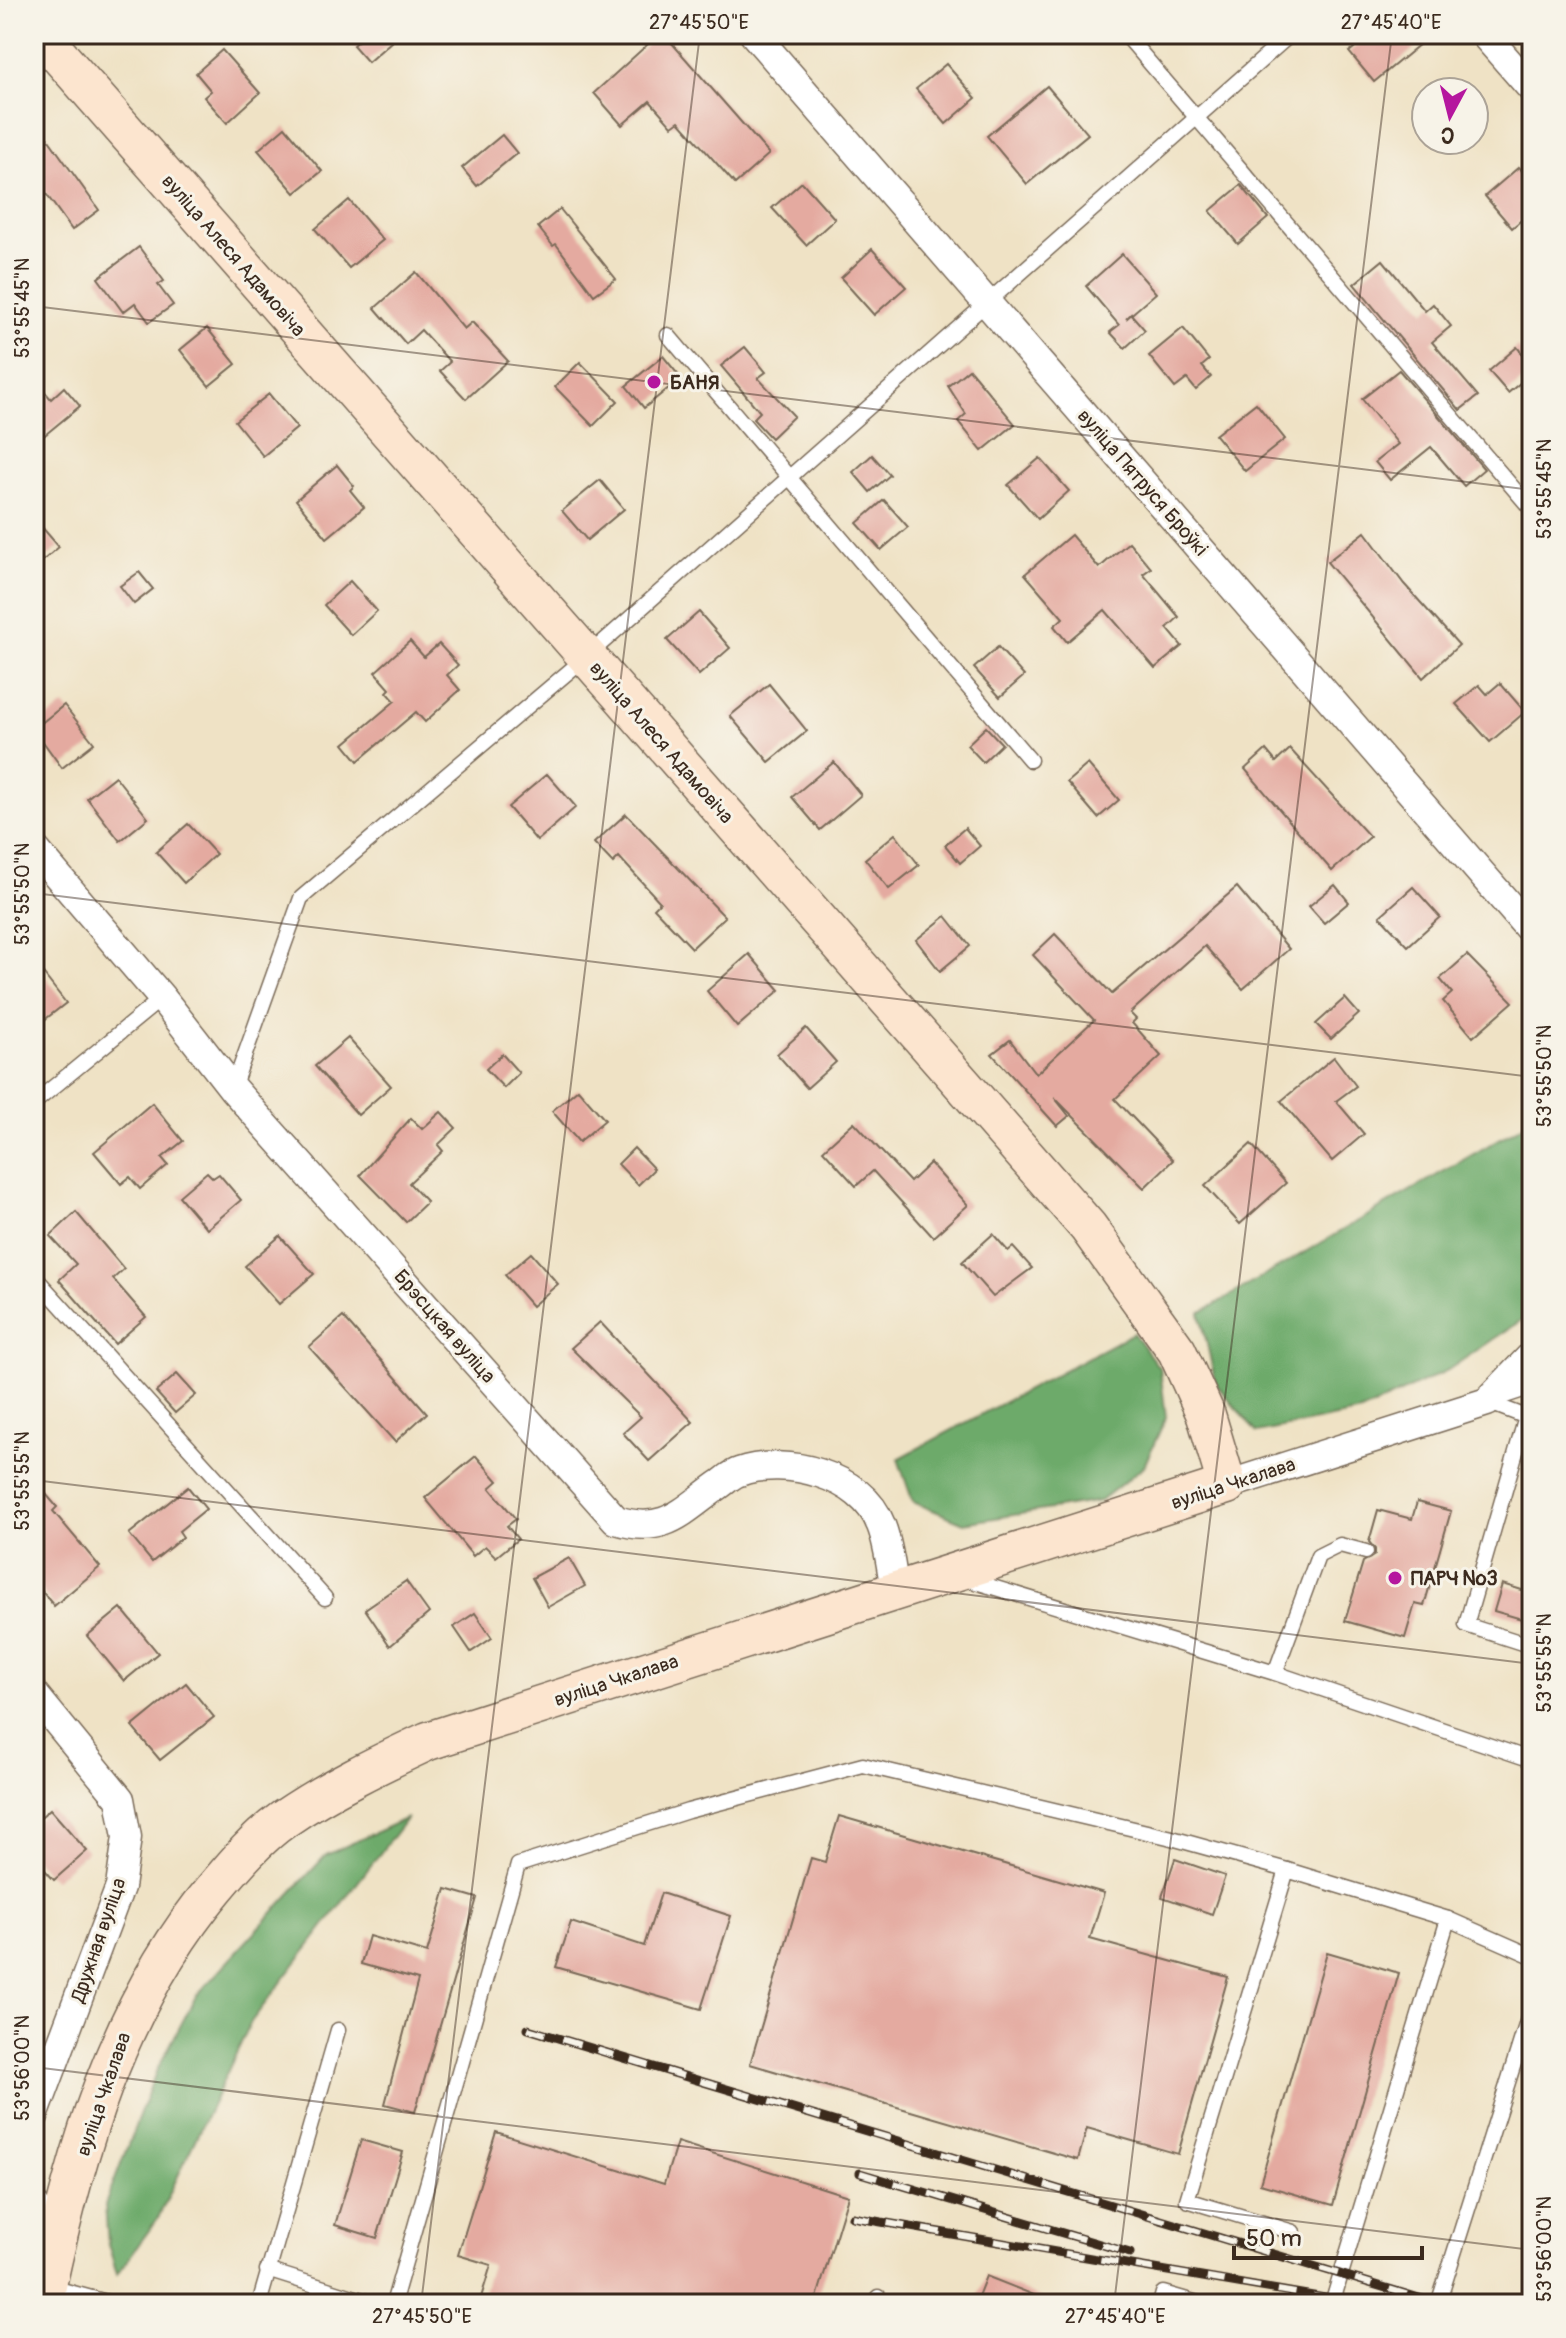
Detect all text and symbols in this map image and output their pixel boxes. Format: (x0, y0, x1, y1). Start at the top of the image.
text: 27°45'50"E (649, 10, 749, 35)
text: 27°45'40"E (1341, 10, 1441, 35)
north arrow (1410, 76, 1490, 156)
text: С (1439, 120, 1456, 150)
street label: вуліца Алеся Адамовіча (156, 169, 311, 342)
text: 53°55'45"N (10, 258, 35, 358)
place label: БАНЯ (670, 370, 719, 395)
marker: БАНЯ (645, 373, 663, 391)
street label: вуліца Пятруся Броўкі (1072, 404, 1213, 561)
text: 53°55'45"N (1532, 439, 1557, 539)
street label: вуліца Алеся Адамовіча (584, 656, 739, 829)
text: 53°55'50"N (10, 843, 35, 945)
text: 53°55'50"N (1532, 1025, 1557, 1127)
street label: Брэсцкая вуліца (388, 1264, 501, 1388)
text: 53°55'55"N (10, 1431, 35, 1531)
street label: вуліца Чкалава (1168, 1452, 1298, 1515)
place label: ПАРЧ №3 (1411, 1566, 1498, 1591)
marker: ПАРЧ №3 (1386, 1569, 1404, 1587)
text: 53°55'55"N (1532, 1613, 1557, 1713)
street label: вуліца Чкалава (551, 1649, 681, 1712)
street label: Дружная вуліца (65, 1875, 131, 2007)
text: 53°56'00"N (10, 2015, 35, 2121)
street label: вуліца Чкалава (71, 2029, 136, 2159)
text: 53°56'00"N (1532, 2196, 1557, 2302)
scale bar (1234, 2210, 1422, 2260)
text: 50 m (1246, 2224, 1302, 2253)
text: 27°45'50"E (372, 2304, 472, 2329)
text: 27°45'40"E (1065, 2304, 1165, 2329)

